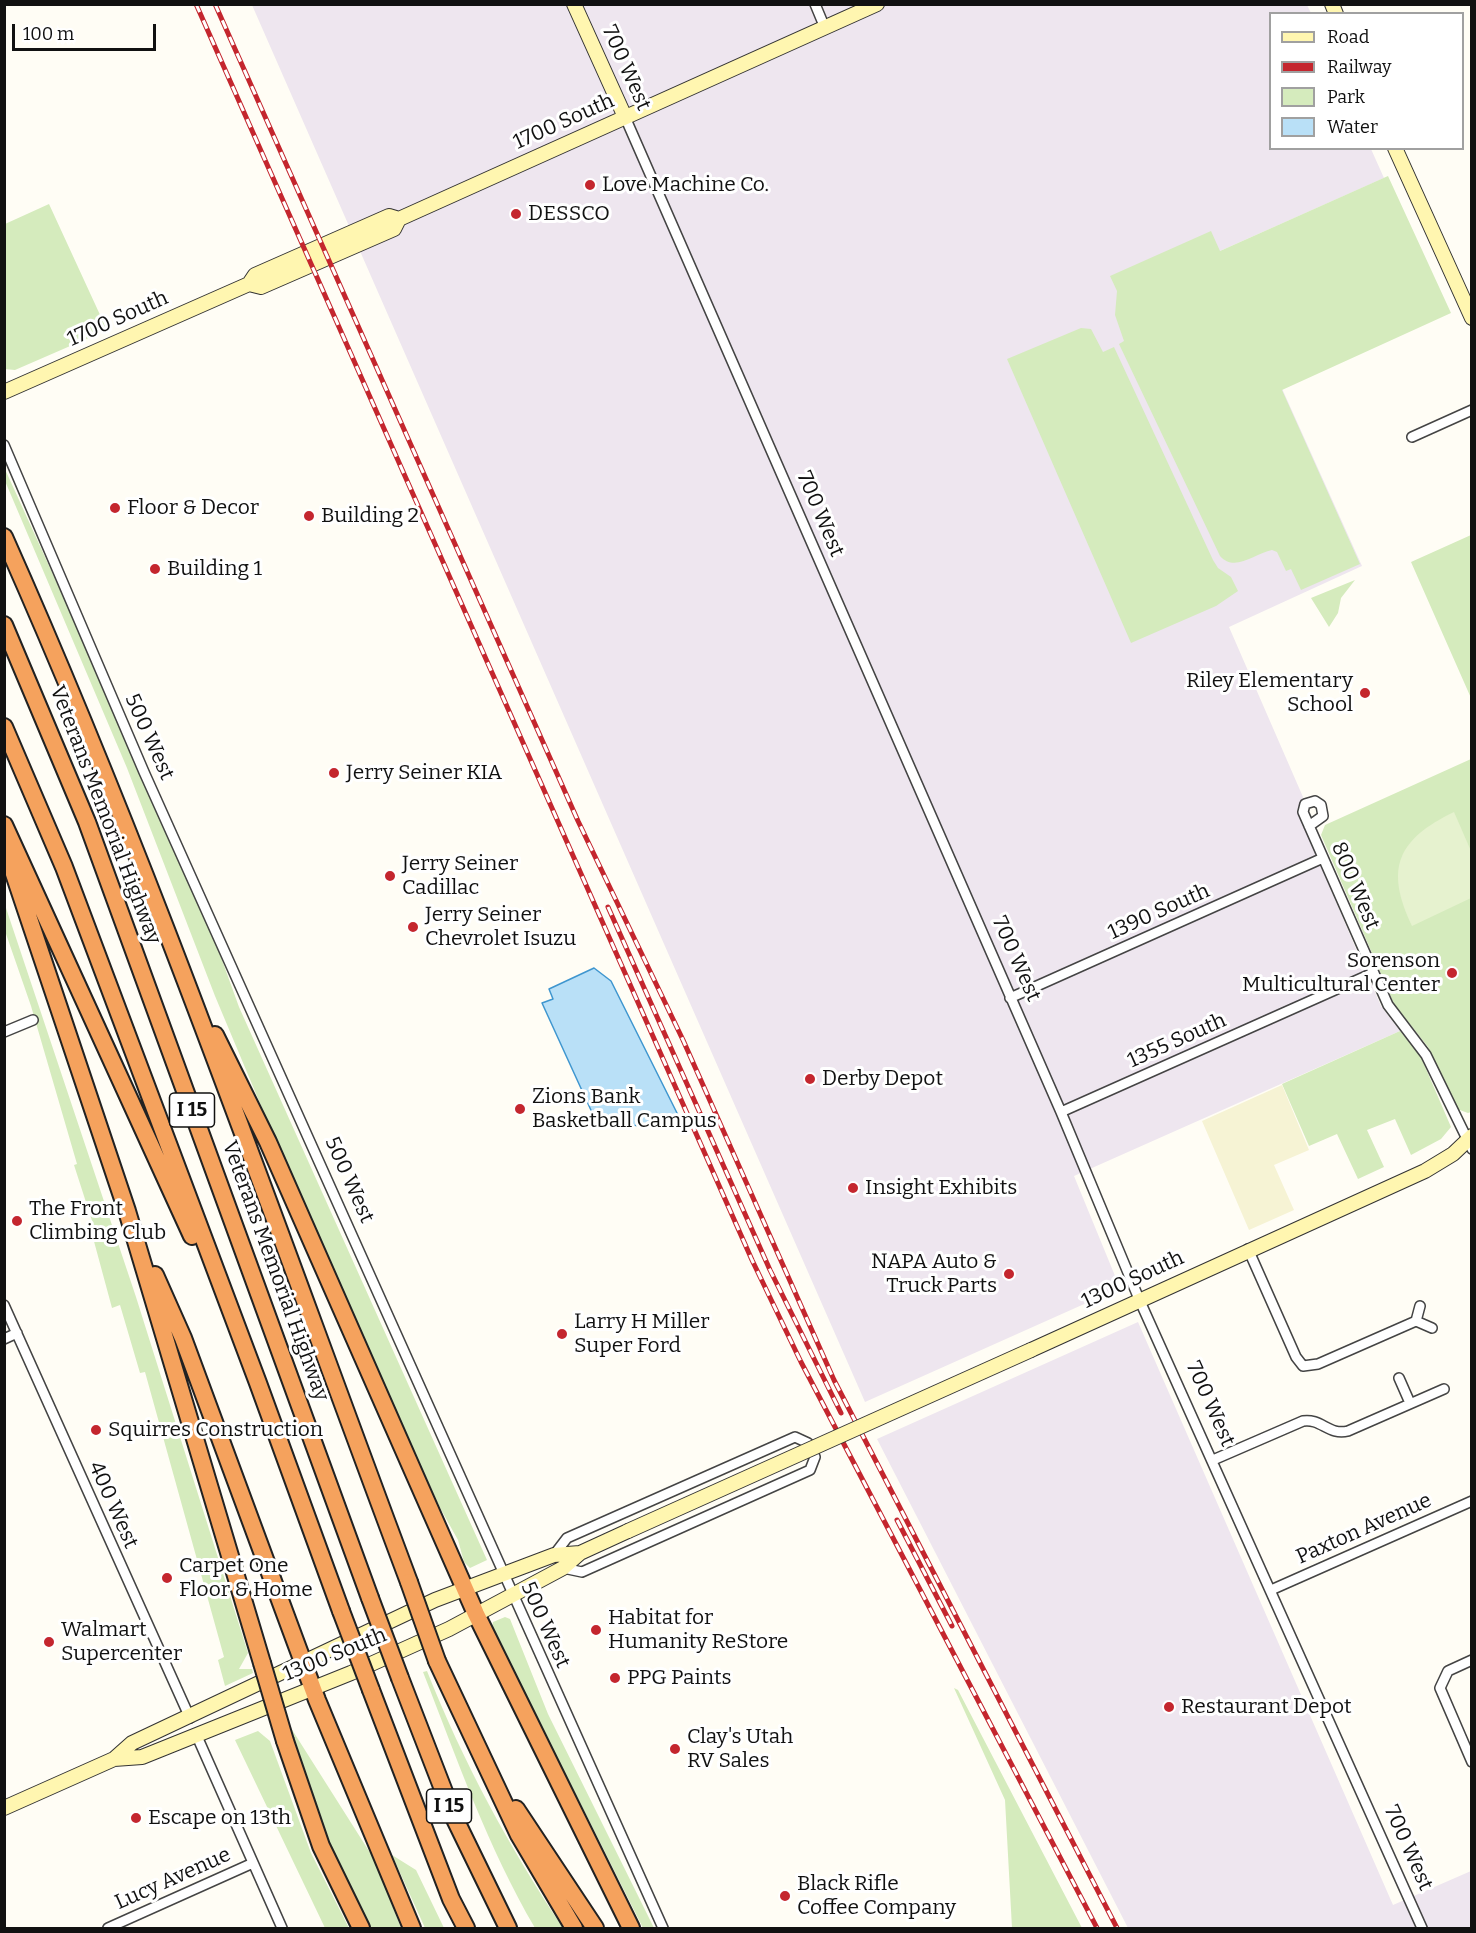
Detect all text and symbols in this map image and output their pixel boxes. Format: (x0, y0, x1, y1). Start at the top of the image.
scale bar (15, 12, 159, 50)
legend (1269, 12, 1464, 150)
street label: 700 West (596, 22, 656, 114)
text: 100 m (23, 23, 74, 45)
text: Road (1327, 26, 1369, 48)
text: Railway (1327, 56, 1391, 78)
text: Park (1327, 86, 1365, 108)
street label: 1700 South (510, 89, 618, 155)
text: Water (1327, 116, 1378, 138)
place label: Love Machine Co. (602, 172, 769, 198)
marker: Love Machine Co. (583, 178, 597, 192)
place label: DESSCO (528, 201, 610, 227)
marker: DESSCO (509, 207, 523, 221)
street label: 1700 South (64, 286, 172, 352)
street label: 700 West (791, 467, 849, 561)
place label: Floor & Decor (127, 495, 259, 521)
marker: Floor & Decor (108, 501, 122, 515)
place label: Building 2 (321, 503, 419, 529)
marker: Building 2 (302, 509, 316, 523)
place label: Building 1 (167, 556, 262, 582)
marker: Building 1 (148, 562, 162, 576)
place label: Riley Elementary School (1186, 668, 1353, 718)
street label: Veterans Memorial Highway (44, 682, 166, 948)
marker: Riley Elementary School (1358, 686, 1372, 700)
street label: 500 West (119, 690, 179, 784)
place label: Jerry Seiner KIA (346, 760, 502, 786)
marker: Jerry Seiner KIA (327, 766, 341, 780)
street label: 800 West (1325, 838, 1385, 934)
place label: Jerry Seiner Cadillac (402, 851, 518, 901)
marker: Jerry Seiner Cadillac (383, 869, 397, 883)
street label: 1390 South (1104, 878, 1214, 946)
place label: Jerry Seiner Chevrolet Isuzu (425, 902, 576, 952)
street label: 700 West (986, 913, 1046, 1005)
marker: Jerry Seiner Chevrolet Isuzu (406, 920, 420, 934)
place label: Sorenson Multicultural Center (1242, 948, 1440, 998)
marker: Sorenson Multicultural Center (1445, 966, 1459, 980)
street label: 1355 South (1124, 1008, 1230, 1074)
place label: Derby Depot (822, 1066, 943, 1092)
marker: Derby Depot (803, 1072, 817, 1086)
place label: Zions Bank Basketball Campus (532, 1084, 717, 1134)
road number: I 15 (170, 1093, 214, 1127)
marker: Zions Bank Basketball Campus (513, 1102, 527, 1116)
street label: 500 West (319, 1133, 379, 1227)
street label: Veterans Memorial Highway (216, 1138, 334, 1404)
place label: Insight Exhibits (865, 1175, 1017, 1201)
marker: Insight Exhibits (846, 1181, 860, 1195)
place label: The Front Climbing Club (29, 1196, 166, 1246)
marker: The Front Climbing Club (10, 1214, 24, 1228)
street label: 1300 South (1078, 1245, 1188, 1315)
place label: NAPA Auto & Truck Parts (871, 1249, 997, 1299)
marker: NAPA Auto & Truck Parts (1002, 1267, 1016, 1281)
place label: Larry H Miller Super Ford (574, 1309, 709, 1359)
marker: Larry H Miller Super Ford (555, 1327, 569, 1341)
street label: 700 West (1180, 1358, 1240, 1450)
place label: Squirres Construction (108, 1417, 323, 1443)
marker: Squirres Construction (89, 1423, 103, 1437)
street label: 400 West (83, 1458, 143, 1552)
street label: Paxton Avenue (1292, 1488, 1436, 1570)
place label: Carpet One Floor & Home (179, 1553, 313, 1603)
marker: Carpet One Floor & Home (160, 1571, 174, 1585)
street label: 500 West (515, 1578, 575, 1672)
place label: Habitat for Humanity ReStore (608, 1605, 788, 1655)
place label: Walmart Supercenter (61, 1617, 182, 1667)
street label: 1300 South (280, 1623, 390, 1687)
marker: Habitat for Humanity ReStore (589, 1623, 603, 1637)
marker: Walmart Supercenter (42, 1635, 56, 1649)
place label: PPG Paints (627, 1665, 731, 1691)
marker: PPG Paints (608, 1671, 622, 1685)
place label: Restaurant Depot (1181, 1694, 1352, 1720)
marker: Restaurant Depot (1162, 1700, 1176, 1714)
place label: Clay's Utah RV Sales (687, 1724, 793, 1774)
marker: Clay's Utah RV Sales (668, 1742, 682, 1756)
road number: I 15 (426, 1789, 472, 1823)
street label: 700 West (1378, 1802, 1438, 1894)
place label: Escape on 13th (148, 1805, 291, 1831)
marker: Escape on 13th (129, 1811, 143, 1825)
street label: Lucy Avenue (111, 1842, 235, 1916)
place label: Black Rifle Coffee Company (797, 1871, 956, 1921)
marker: Black Rifle Coffee Company (778, 1889, 792, 1903)

